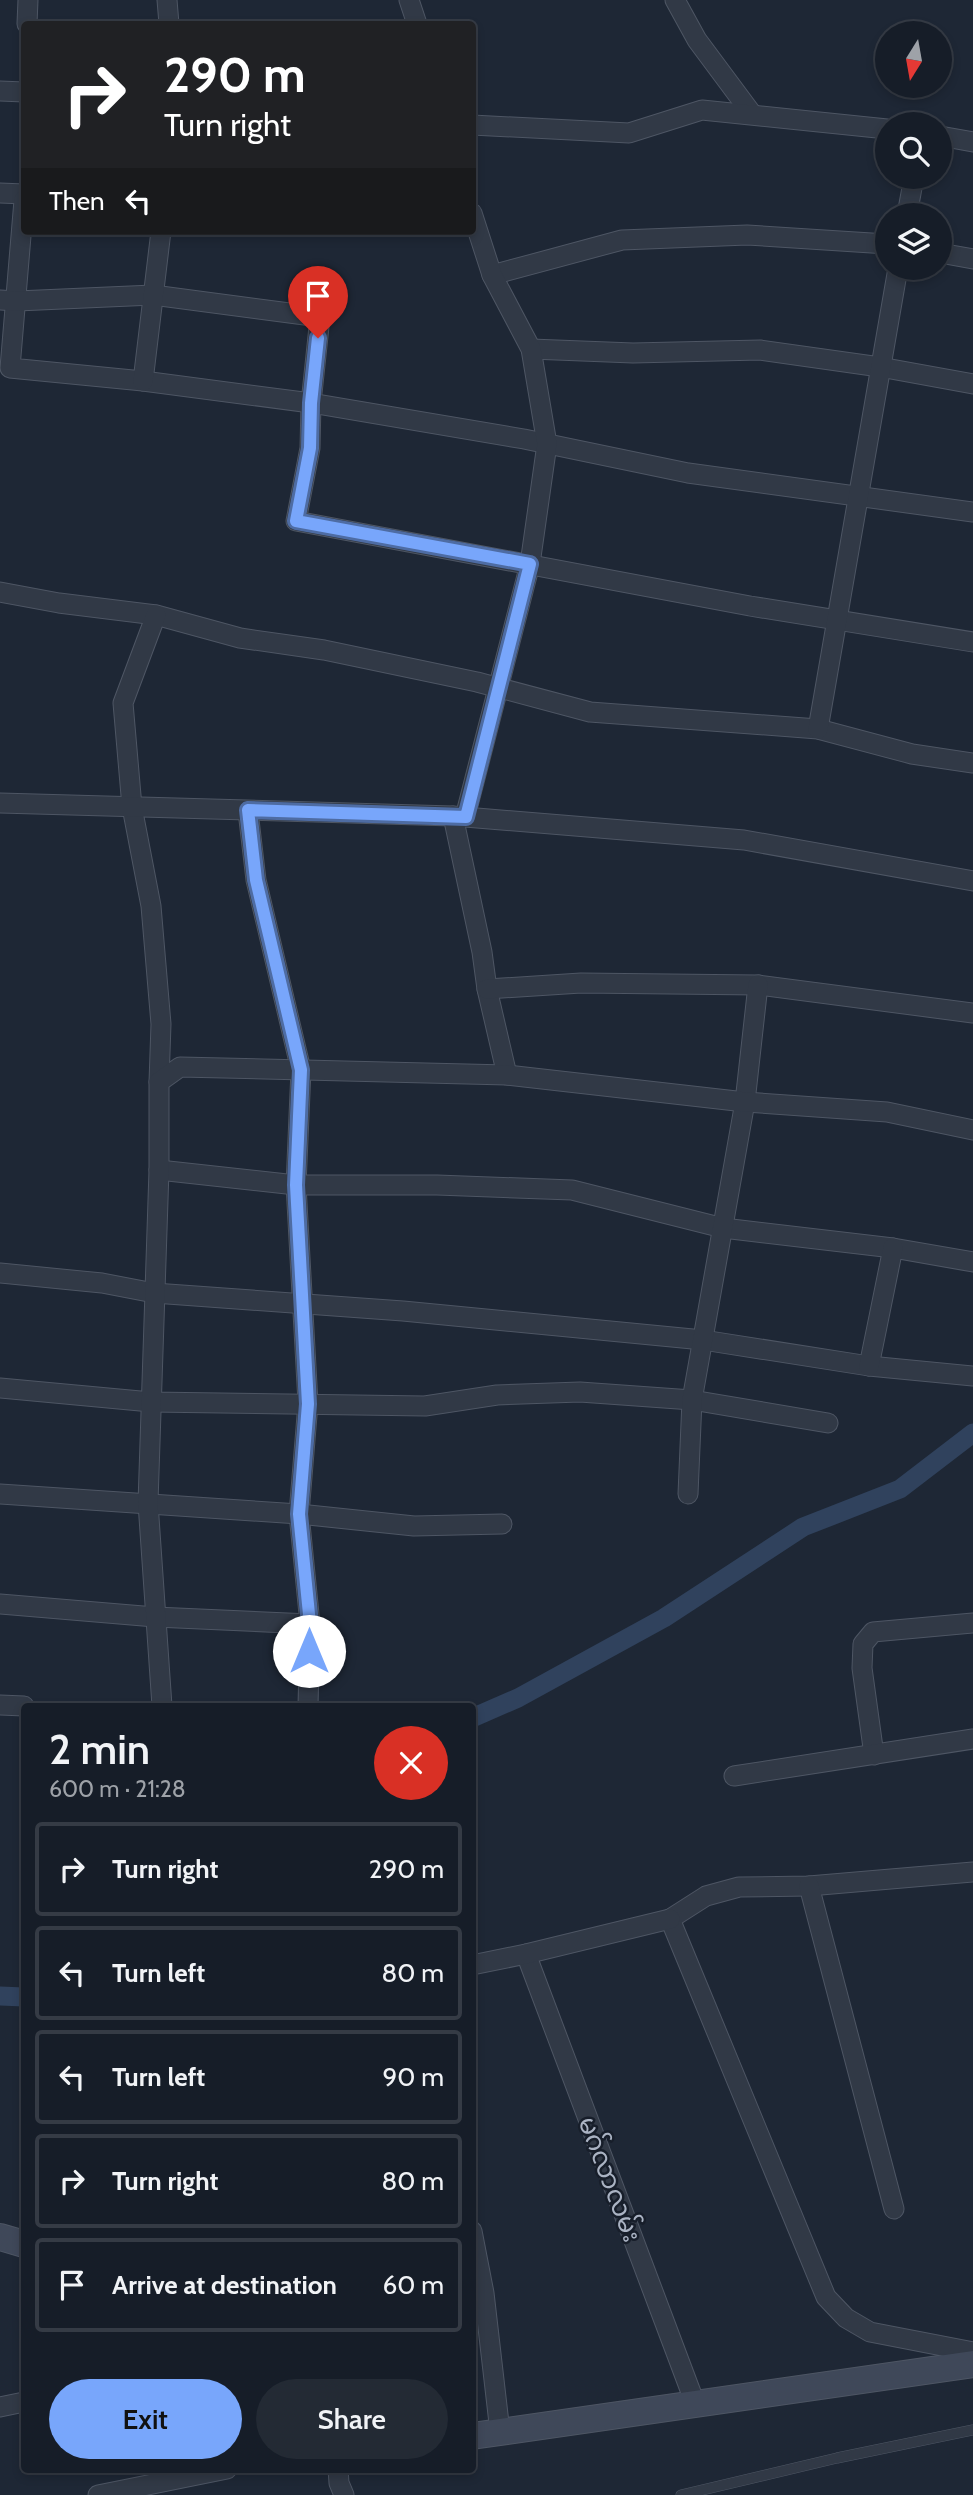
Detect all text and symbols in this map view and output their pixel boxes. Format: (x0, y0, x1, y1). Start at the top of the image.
north arrow (875, 21, 952, 98)
map controls (875, 21, 952, 280)
text: 290 m (164, 45, 306, 104)
icon: right (49, 49, 140, 140)
text: Turn right (164, 105, 291, 144)
button: search (875, 112, 952, 189)
icon: left (119, 182, 157, 220)
text: Then (49, 185, 105, 217)
button: layers (875, 203, 952, 280)
pin (288, 266, 348, 338)
icon: arrive (299, 277, 337, 315)
position arrow (272, 1614, 346, 1688)
text: 2 min (49, 1723, 150, 1775)
button: close (374, 1726, 448, 1800)
text: 600 m · 21:28 (49, 1775, 186, 1803)
icon: right (53, 1850, 91, 1888)
text: Turn right (112, 1853, 218, 1885)
text: 290 m (369, 1853, 444, 1885)
icon: left (53, 1954, 91, 1992)
text: Turn left (112, 1957, 205, 1989)
text: 80 m (381, 1957, 444, 1989)
icon: left (53, 2058, 91, 2096)
text: Turn left (112, 2061, 205, 2093)
text: 90 m (382, 2061, 444, 2093)
street label: မဂ်လာလမ်း (571, 2111, 650, 2246)
icon: right (53, 2162, 91, 2200)
text: Turn right (112, 2165, 218, 2197)
text: 80 m (381, 2165, 444, 2197)
icon: arrive (53, 2266, 91, 2304)
text: Arrive at destination (112, 2269, 337, 2301)
text: 60 m (382, 2269, 444, 2301)
button: Exit (49, 2379, 242, 2459)
button: Share (256, 2379, 448, 2459)

